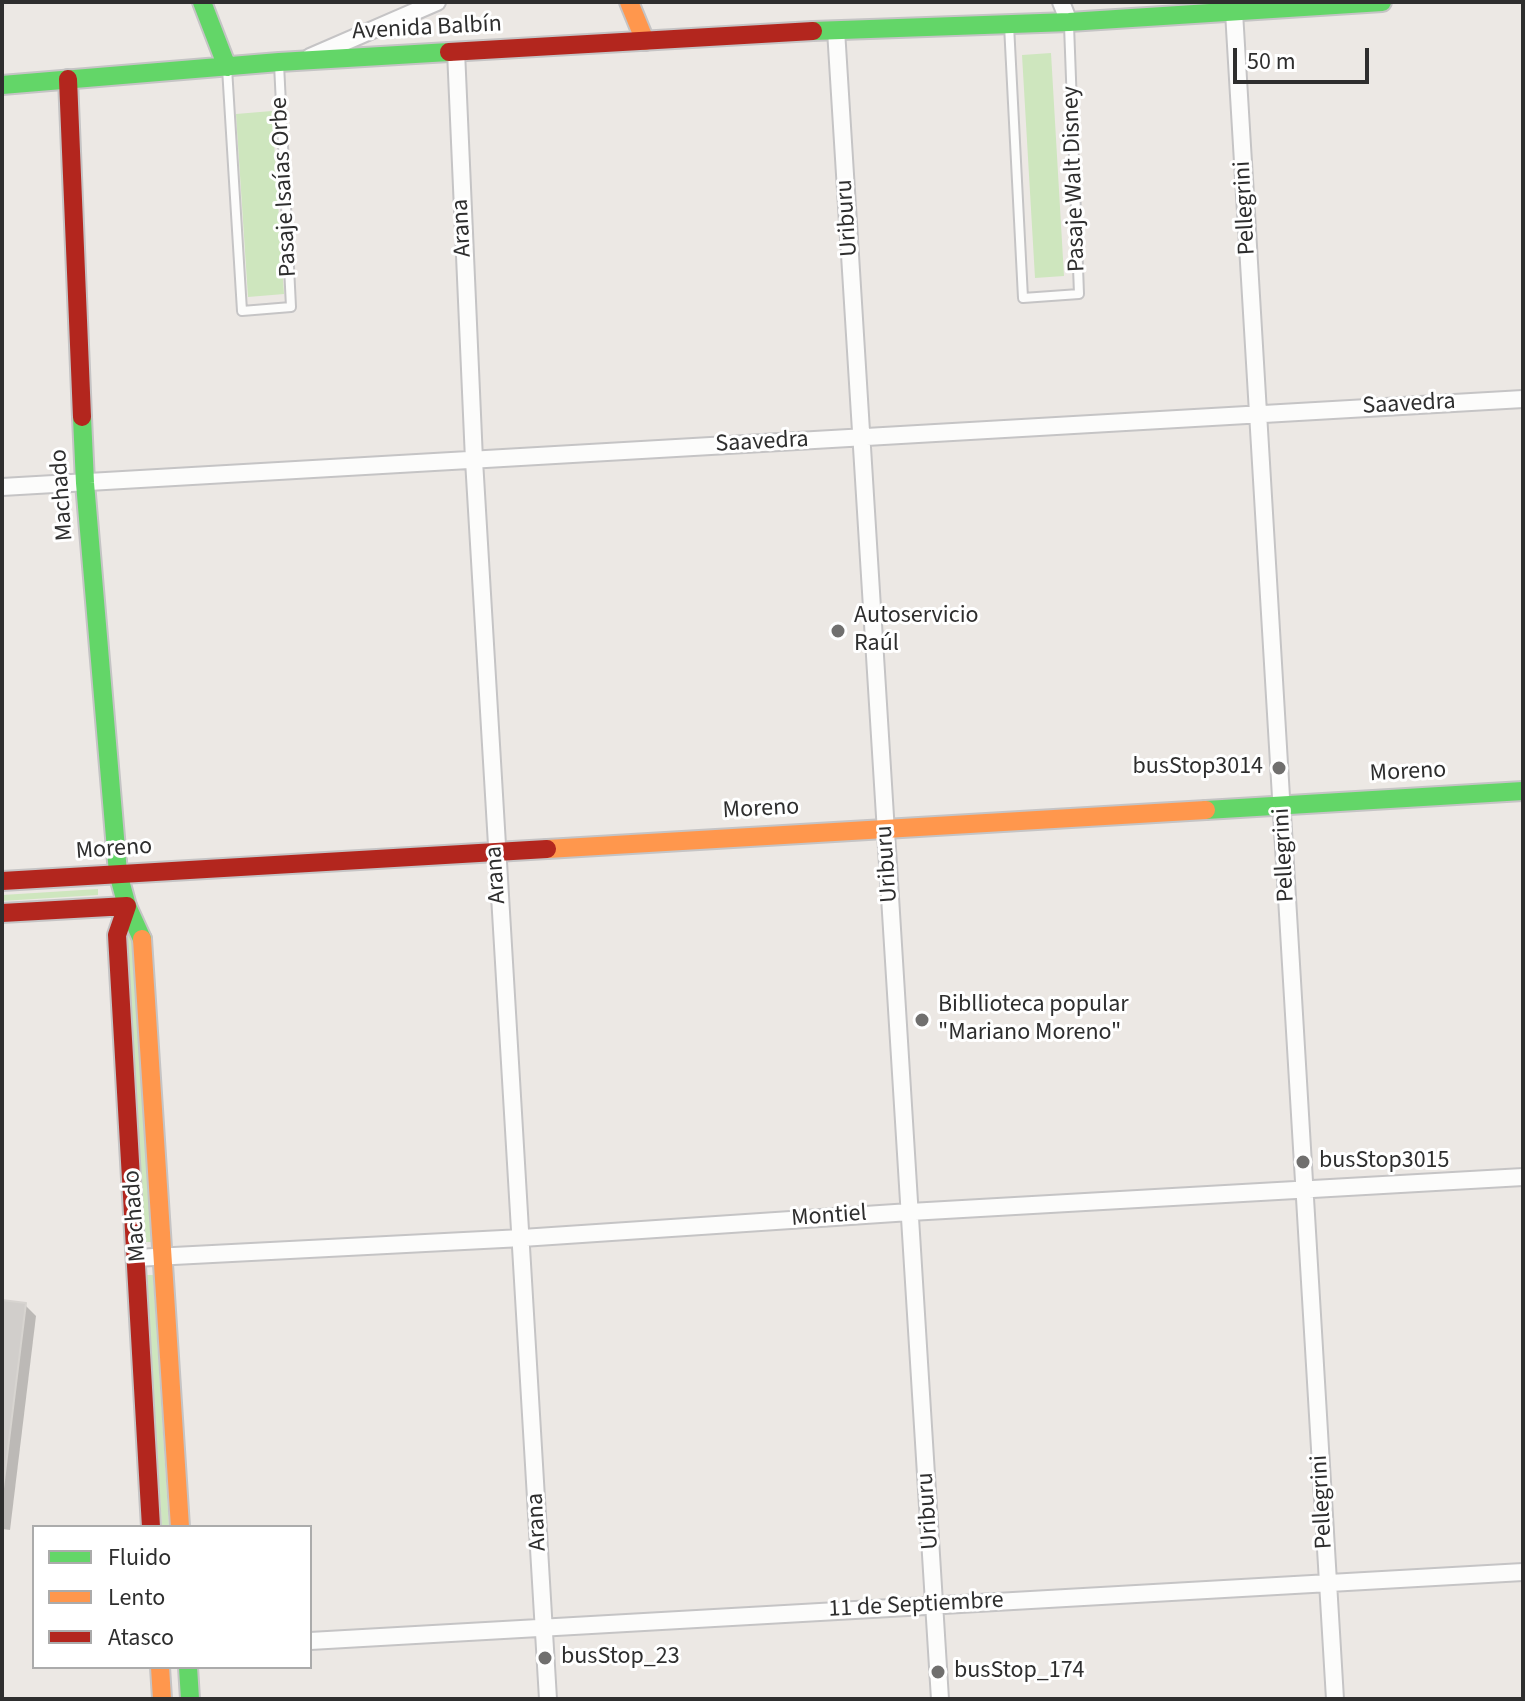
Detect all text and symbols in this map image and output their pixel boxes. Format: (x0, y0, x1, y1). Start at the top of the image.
street label: Avenida Balbín (351, 11, 503, 47)
scale bar (1237, 32, 1373, 82)
text: 50 m (1247, 44, 1296, 79)
street label: Pasaje Walt Disney (1057, 85, 1093, 273)
street label: Pasaje Isaías Orbe (266, 96, 304, 278)
street label: Pellegrini (1229, 160, 1263, 256)
street label: Uriburu (831, 178, 865, 258)
street label: Arana (447, 198, 479, 258)
street label: Saavedra (1362, 388, 1456, 422)
street label: Saavedra (715, 426, 809, 460)
street label: Machado (45, 448, 81, 542)
place label: Autoservicio Raúl (854, 603, 979, 659)
marker: Autoservicio Raúl (829, 622, 847, 640)
place label: busStop3014 (1133, 754, 1263, 782)
street label: Moreno (1369, 757, 1447, 789)
marker: busStop3014 (1270, 759, 1288, 777)
street label: Moreno (722, 794, 800, 826)
street label: Pellegrini (1268, 807, 1302, 903)
street label: Uriburu (871, 824, 905, 904)
street label: Moreno (75, 833, 153, 867)
street label: Arana (481, 845, 513, 905)
place label: Bibllioteca popular "Mariano Moreno" (938, 992, 1129, 1048)
marker: Bibllioteca popular "Mariano Moreno" (913, 1011, 931, 1029)
place label: busStop3015 (1319, 1148, 1449, 1176)
marker: busStop3015 (1294, 1153, 1312, 1171)
street label: Machado (118, 1169, 154, 1263)
street label: Montiel (790, 1200, 868, 1234)
street label: Pellegrini (1306, 1454, 1340, 1550)
street label: Uriburu (912, 1471, 946, 1551)
street label: Arana (522, 1492, 554, 1552)
legend (32, 1525, 312, 1669)
text: Fluido (108, 1540, 171, 1575)
text: Lento (108, 1580, 165, 1615)
street label: 11 de Septiembre (828, 1587, 1004, 1625)
text: Atasco (108, 1620, 174, 1655)
place label: busStop_23 (561, 1644, 680, 1672)
marker: busStop_23 (536, 1649, 554, 1667)
place label: busStop_174 (954, 1658, 1085, 1686)
marker: busStop_174 (929, 1663, 947, 1681)

